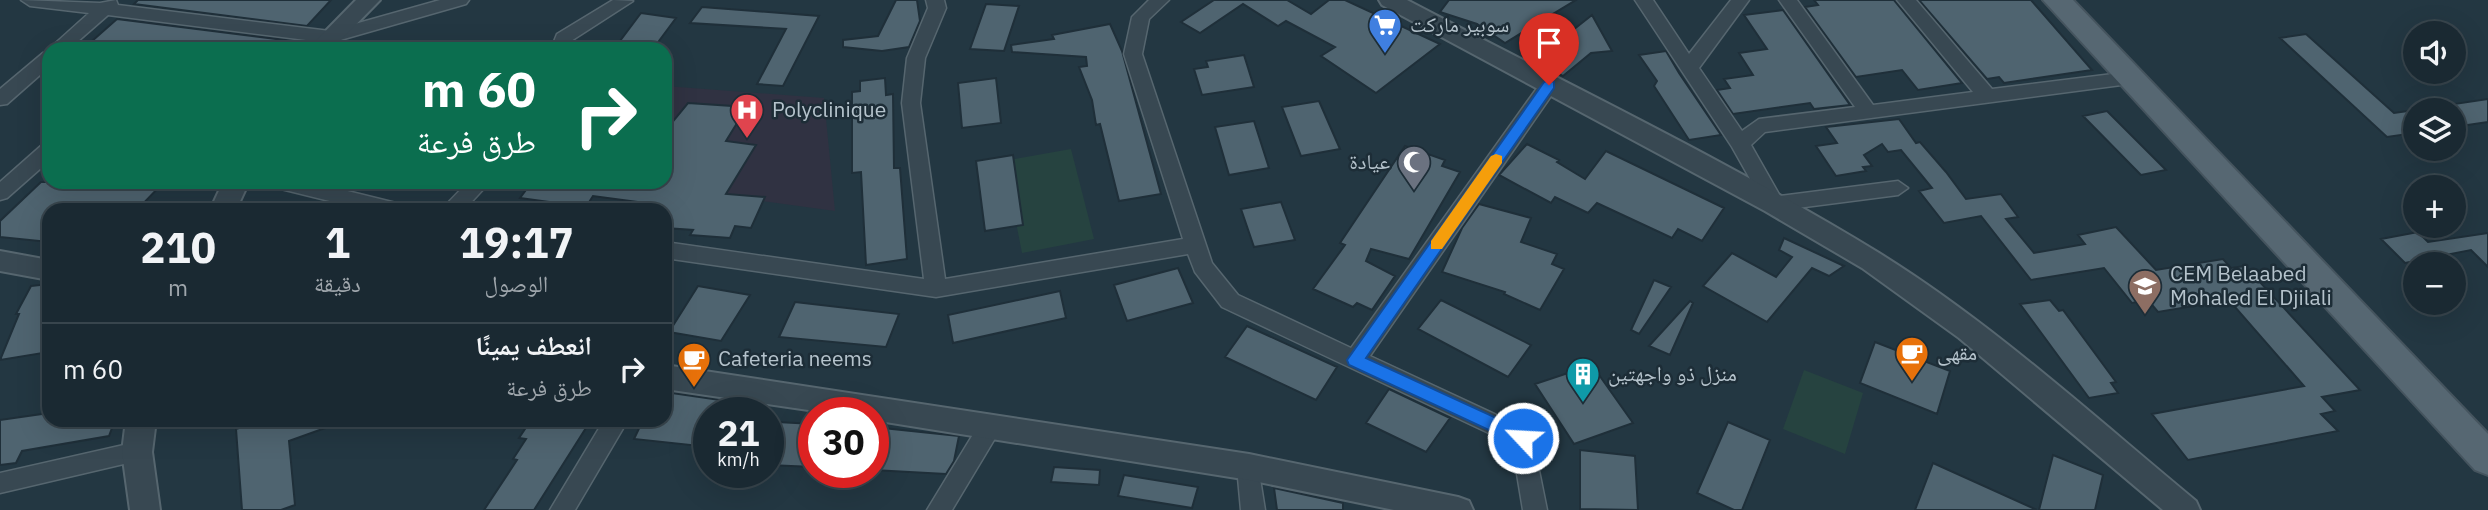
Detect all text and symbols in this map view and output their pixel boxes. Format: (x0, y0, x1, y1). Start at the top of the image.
supermarket icon: سوبير ماركت (1366, 6, 1404, 55)
place label: سوبير ماركت (1410, 10, 1509, 38)
pin (1519, 13, 1579, 85)
map controls (2403, 21, 2466, 315)
button: sound (2403, 21, 2466, 84)
icon: arrive (1530, 24, 1568, 62)
text: 60 m (422, 57, 536, 120)
icon: right (560, 70, 651, 161)
hospital icon: Polyclinique (728, 91, 766, 140)
place label: Polyclinique (772, 95, 886, 123)
button: layers (2403, 98, 2466, 161)
text: طرق فرعة (417, 120, 536, 162)
mosque icon: عيادة (1395, 143, 1433, 192)
place label: عيادة (1349, 147, 1390, 175)
button: + (2403, 175, 2466, 238)
text: 1 (325, 215, 350, 270)
text: 19:17 (459, 215, 574, 270)
text: 210 (140, 220, 216, 275)
button: − (2403, 252, 2466, 315)
place label: CEM Belaabed Mohaled El Djilali (2170, 259, 2332, 311)
school or university icon: CEM Belaabed Mohaled El Djilali (2126, 267, 2164, 316)
text: دقيقة (314, 268, 361, 298)
text: الوصول (485, 268, 548, 298)
text: m (168, 272, 188, 302)
text: انعطف يمينًا (476, 328, 592, 362)
cafe icon: مقهى (1893, 334, 1931, 383)
place label: مقهى (1937, 338, 1977, 366)
cafe icon: Cafeteria neems (675, 340, 713, 389)
place label: Cafeteria neems (718, 344, 872, 372)
icon: right (613, 350, 651, 388)
text: 60 m (63, 352, 123, 386)
building icon: منزل ذو واجهتين (1564, 355, 1602, 404)
place label: منزل ذو واجهتين (1608, 359, 1737, 387)
text: طرق فرعة (506, 372, 592, 402)
speed limit sign: 30 (798, 397, 889, 488)
position arrow (1486, 401, 1560, 475)
text: 21 (717, 410, 760, 456)
text: km/h (717, 448, 760, 471)

